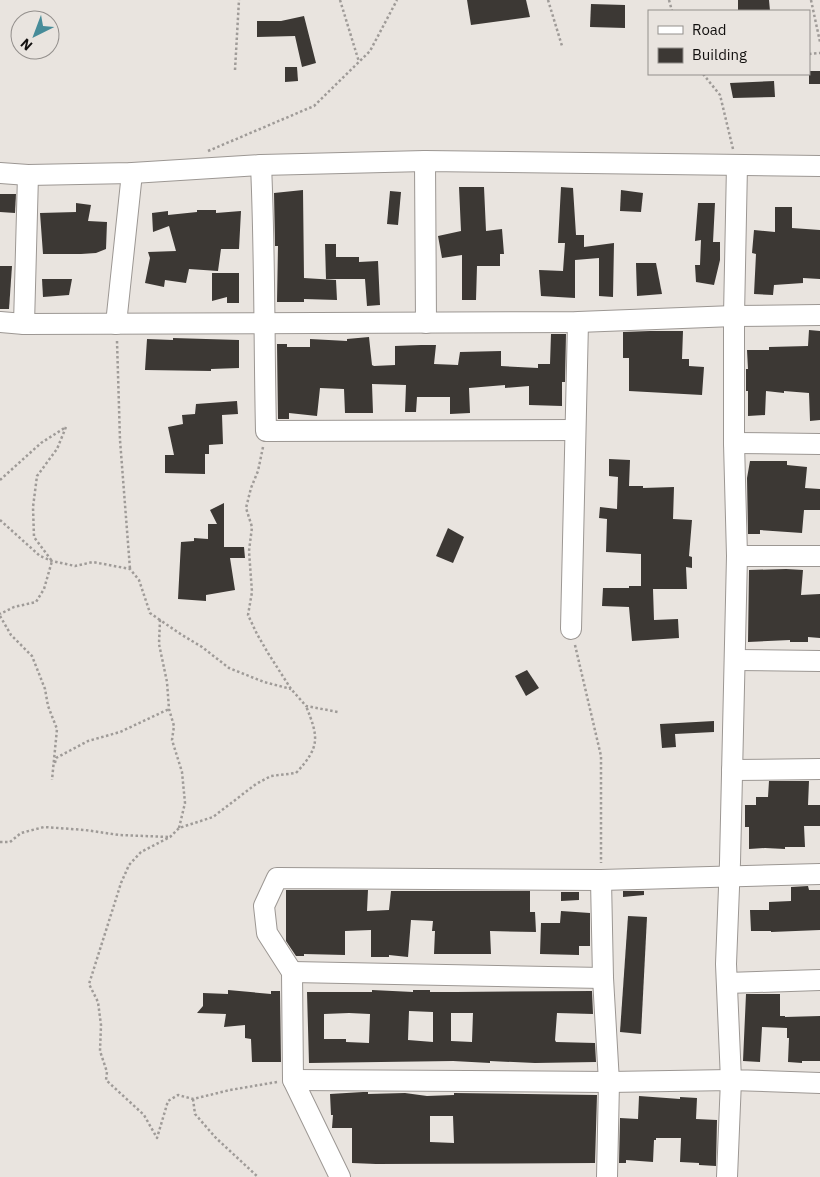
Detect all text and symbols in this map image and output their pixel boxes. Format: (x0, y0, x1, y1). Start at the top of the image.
north arrow (10, 10, 60, 60)
legend (648, 10, 810, 75)
text: Road (692, 20, 727, 39)
text: N (17, 35, 36, 55)
text: Building (692, 45, 747, 64)

